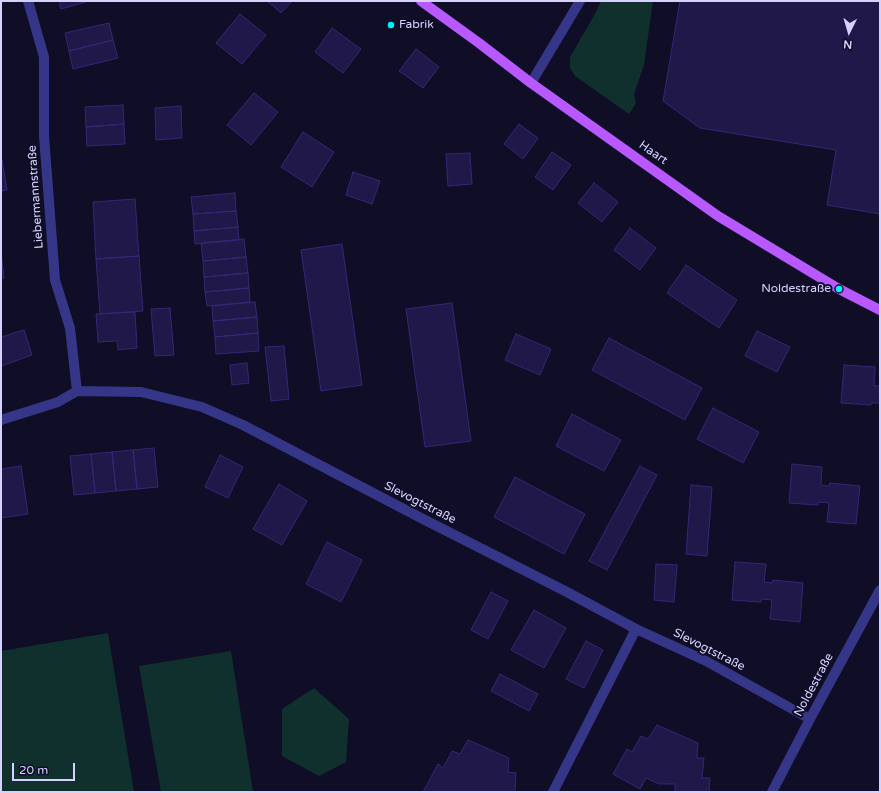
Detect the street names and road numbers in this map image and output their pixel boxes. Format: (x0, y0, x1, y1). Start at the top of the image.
street label: Haart (636, 138, 670, 168)
street label: Liebermannstraße (25, 145, 47, 249)
street label: Slevogtstraße (382, 479, 458, 527)
street label: Slevogtstraße (671, 626, 747, 674)
street label: Noldestraße (791, 651, 837, 719)

